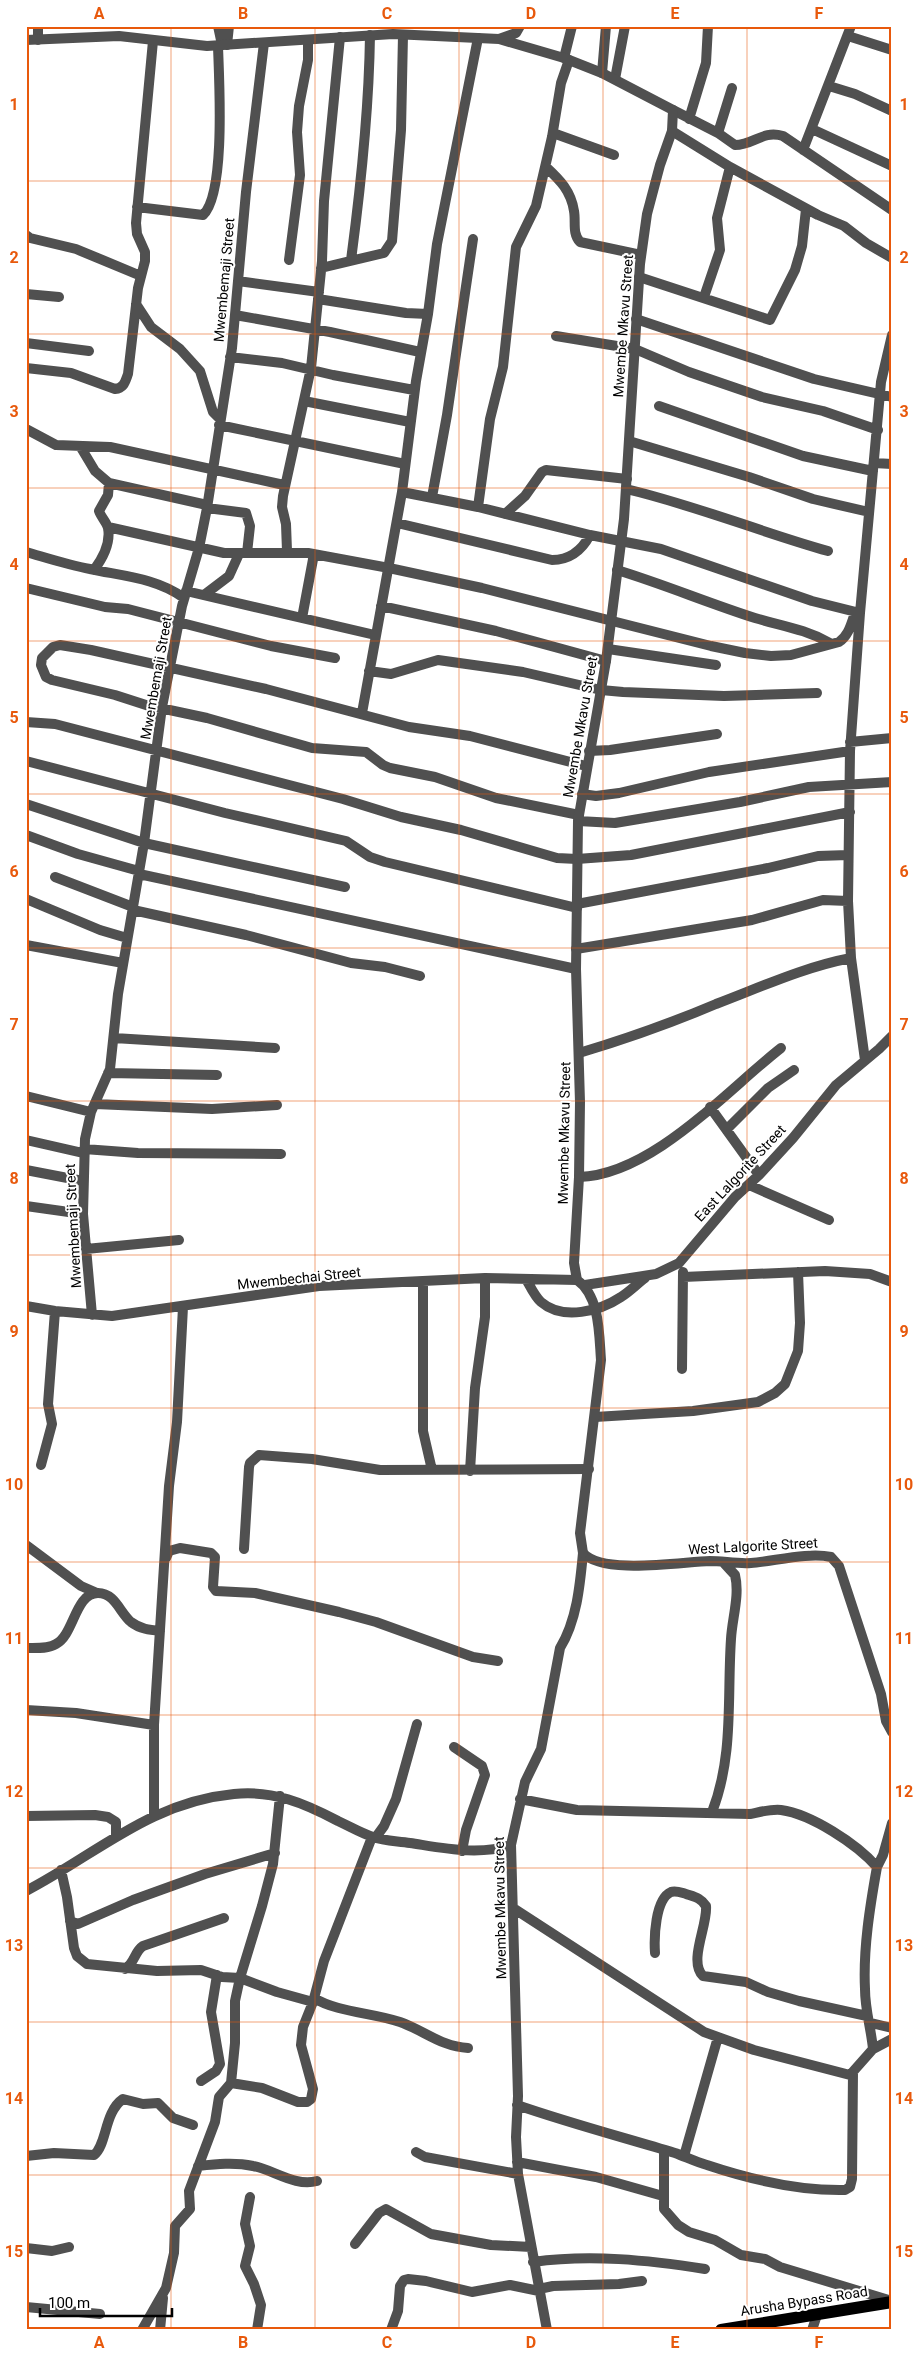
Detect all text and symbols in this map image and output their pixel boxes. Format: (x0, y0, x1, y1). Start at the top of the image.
text: A (94, 4, 105, 23)
text: B (238, 4, 248, 23)
text: C (382, 4, 392, 23)
text: D (526, 4, 536, 23)
text: E (671, 4, 680, 23)
text: F (815, 4, 824, 23)
text: 1 (9, 95, 19, 114)
text: 1 (899, 95, 909, 114)
street label: Mwembemaji Street (211, 217, 237, 343)
text: 2 (9, 248, 19, 267)
text: 2 (899, 248, 909, 267)
street label: Mwembe Mkavu Street (610, 254, 636, 398)
text: 3 (9, 402, 19, 421)
text: 3 (899, 402, 909, 421)
text: 4 (9, 555, 19, 574)
text: 4 (899, 555, 909, 574)
street label: Mwembemaji Street (137, 615, 175, 741)
street label: Mwembe Mkavu Street (560, 655, 600, 799)
text: 5 (9, 708, 19, 727)
text: 5 (899, 708, 909, 727)
text: 6 (9, 862, 19, 881)
text: 6 (899, 862, 909, 881)
text: 7 (9, 1015, 19, 1034)
text: 7 (899, 1015, 909, 1034)
street label: Mwembe Mkavu Street (555, 1061, 573, 1205)
street label: East Lalgorite Street (691, 1121, 789, 1224)
street label: Mwembemaji Street (62, 1163, 84, 1289)
text: 8 (9, 1169, 19, 1188)
text: 8 (899, 1169, 909, 1188)
street label: Mwembechai Street (236, 1264, 362, 1292)
text: 9 (9, 1322, 19, 1341)
text: 9 (899, 1322, 909, 1341)
text: 10 (5, 1475, 23, 1494)
text: 10 (895, 1475, 913, 1494)
street label: West Lalgorite Street (688, 1535, 819, 1557)
text: 11 (5, 1629, 23, 1648)
text: 11 (895, 1629, 913, 1648)
text: 12 (5, 1782, 23, 1801)
text: 12 (895, 1782, 913, 1801)
street label: Mwembe Mkavu Street (491, 1836, 509, 1980)
text: 13 (5, 1936, 23, 1955)
text: 13 (895, 1936, 913, 1955)
text: 14 (5, 2089, 23, 2108)
text: 14 (895, 2089, 913, 2108)
text: 15 (5, 2242, 23, 2261)
text: 15 (895, 2242, 913, 2261)
street label: Arusha Bypass Road (739, 2283, 869, 2319)
scale bar (40, 2286, 172, 2318)
text: 100 m (48, 2294, 90, 2312)
text: A (94, 2333, 105, 2352)
text: B (238, 2333, 248, 2352)
text: C (382, 2333, 392, 2352)
text: D (526, 2333, 536, 2352)
text: E (671, 2333, 680, 2352)
text: F (815, 2333, 824, 2352)

